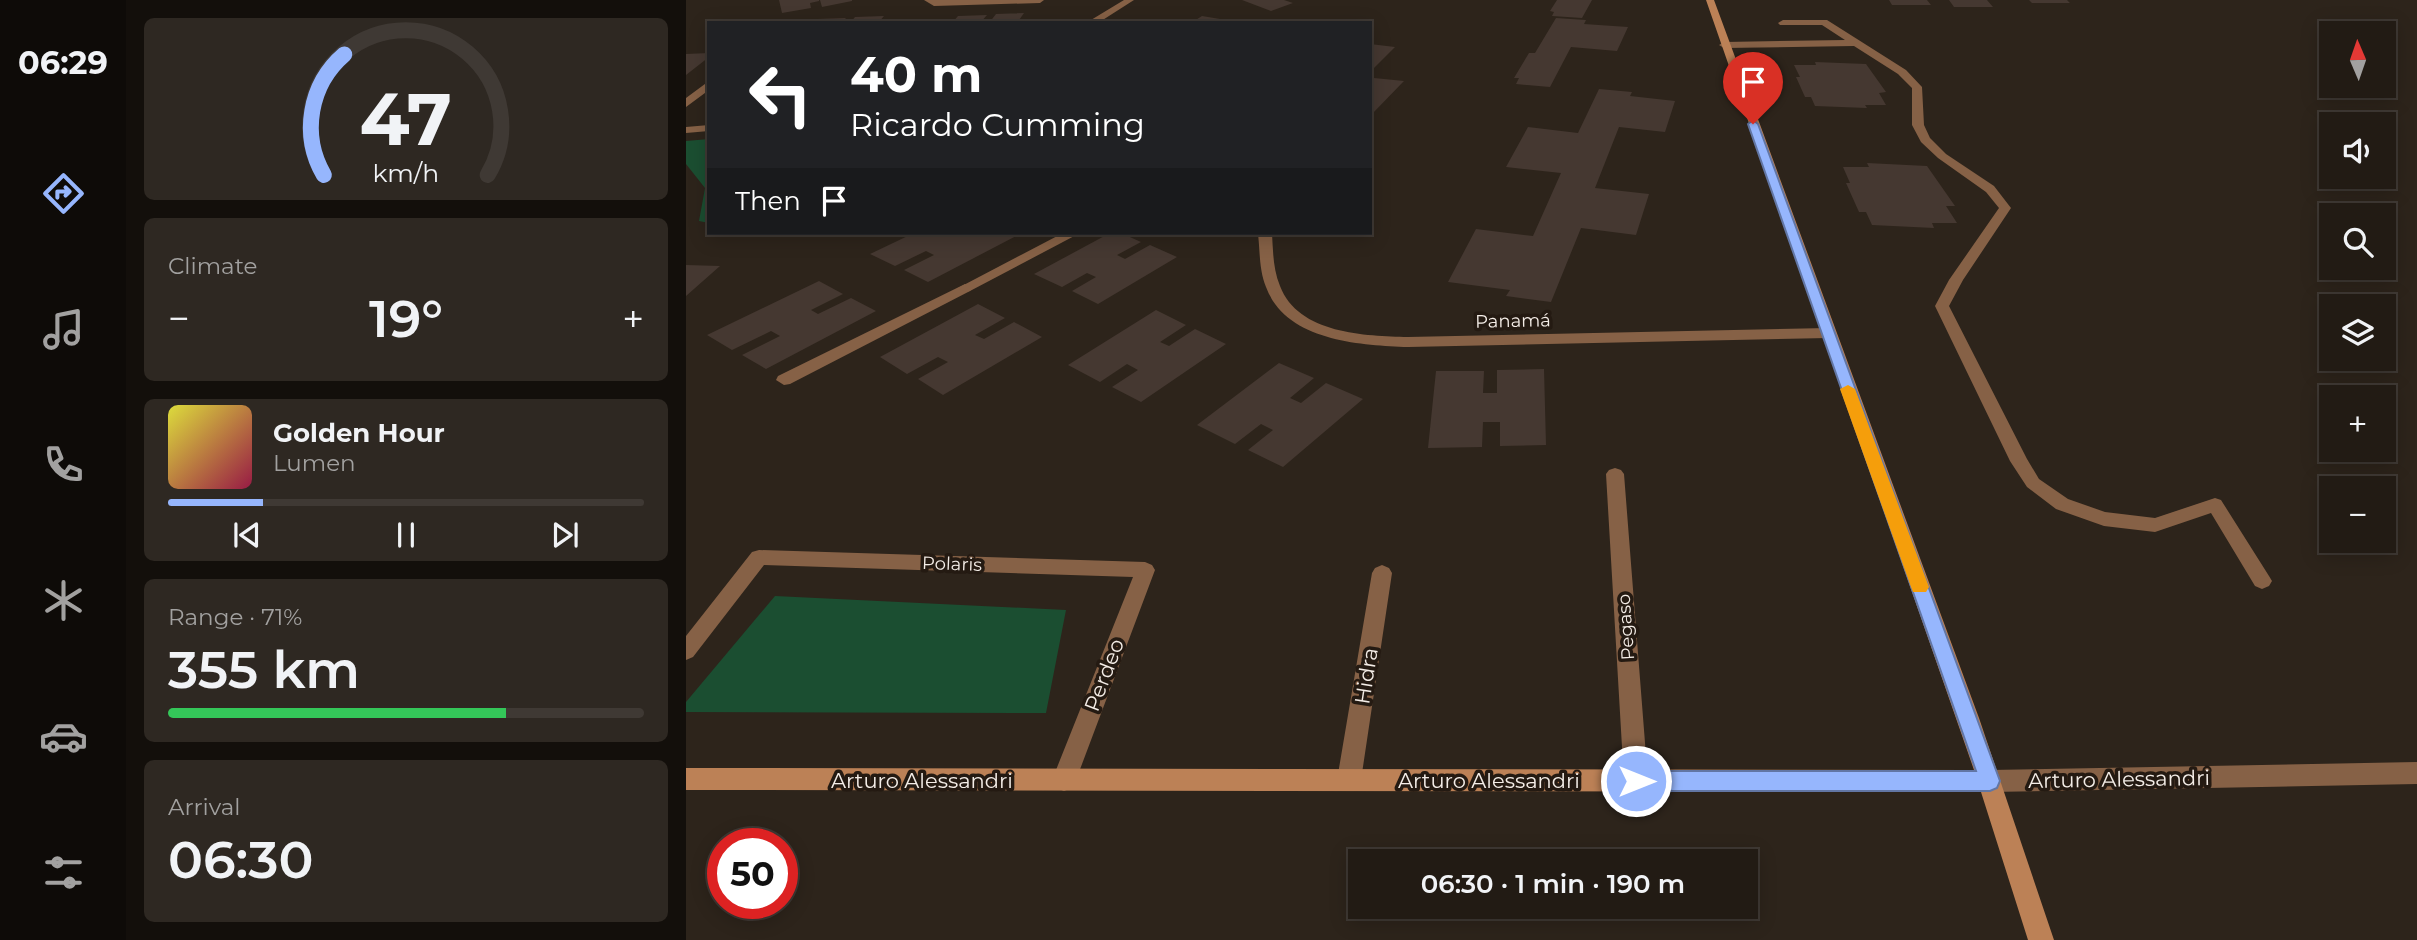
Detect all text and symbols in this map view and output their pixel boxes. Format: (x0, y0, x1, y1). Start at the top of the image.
north arrow (2319, 21, 2396, 98)
map controls (2319, 21, 2396, 553)
text: 06:29 (18, 43, 108, 82)
text: 40 m (850, 45, 982, 104)
icon: left (735, 49, 826, 140)
pin (1723, 52, 1783, 124)
icon: arrive (1734, 63, 1772, 101)
text: 47 (360, 75, 452, 163)
text: Ricardo Cumming (850, 105, 1145, 144)
button: sound (2319, 112, 2396, 189)
text: km/h (373, 158, 439, 188)
icon: directions (39, 169, 88, 218)
icon: arrive (815, 182, 853, 220)
text: Then (735, 185, 801, 217)
button: search (2319, 203, 2396, 280)
text: Climate (168, 252, 257, 280)
text: 19° (369, 287, 443, 350)
button: layers (2319, 294, 2396, 371)
text: − (168, 295, 190, 342)
text: + (622, 295, 644, 342)
icon: music (39, 305, 88, 354)
street label: Panamá (1475, 309, 1551, 333)
button: + (2319, 385, 2396, 462)
text: Golden Hour (273, 417, 445, 449)
icon: phone (39, 440, 88, 489)
text: Lumen (273, 449, 356, 477)
button: − (2319, 476, 2396, 553)
icon: previous (228, 516, 266, 554)
icon: pause (387, 516, 425, 554)
icon: next (546, 516, 584, 554)
street label: Polaris (922, 552, 983, 576)
icon: climate (39, 576, 88, 625)
street label: Pegaso (1613, 593, 1639, 661)
text: Range · 71% (168, 603, 302, 631)
street label: Perdeo (1079, 635, 1129, 715)
text: 355 km (168, 638, 360, 701)
street label: Hidra (1349, 646, 1383, 706)
icon: car (39, 712, 88, 761)
position arrow (1599, 744, 1673, 818)
street label: Arturo Alessandri (2028, 765, 2210, 793)
street label: Arturo Alessandri (831, 768, 1013, 793)
street label: Arturo Alessandri (1398, 768, 1580, 793)
text: Arrival (168, 793, 241, 821)
text: 06:30 (168, 828, 314, 891)
speed limit sign: 50 (707, 828, 798, 919)
icon: filters (39, 848, 88, 897)
text: 06:30 · 1 min · 190 m (1421, 868, 1685, 900)

